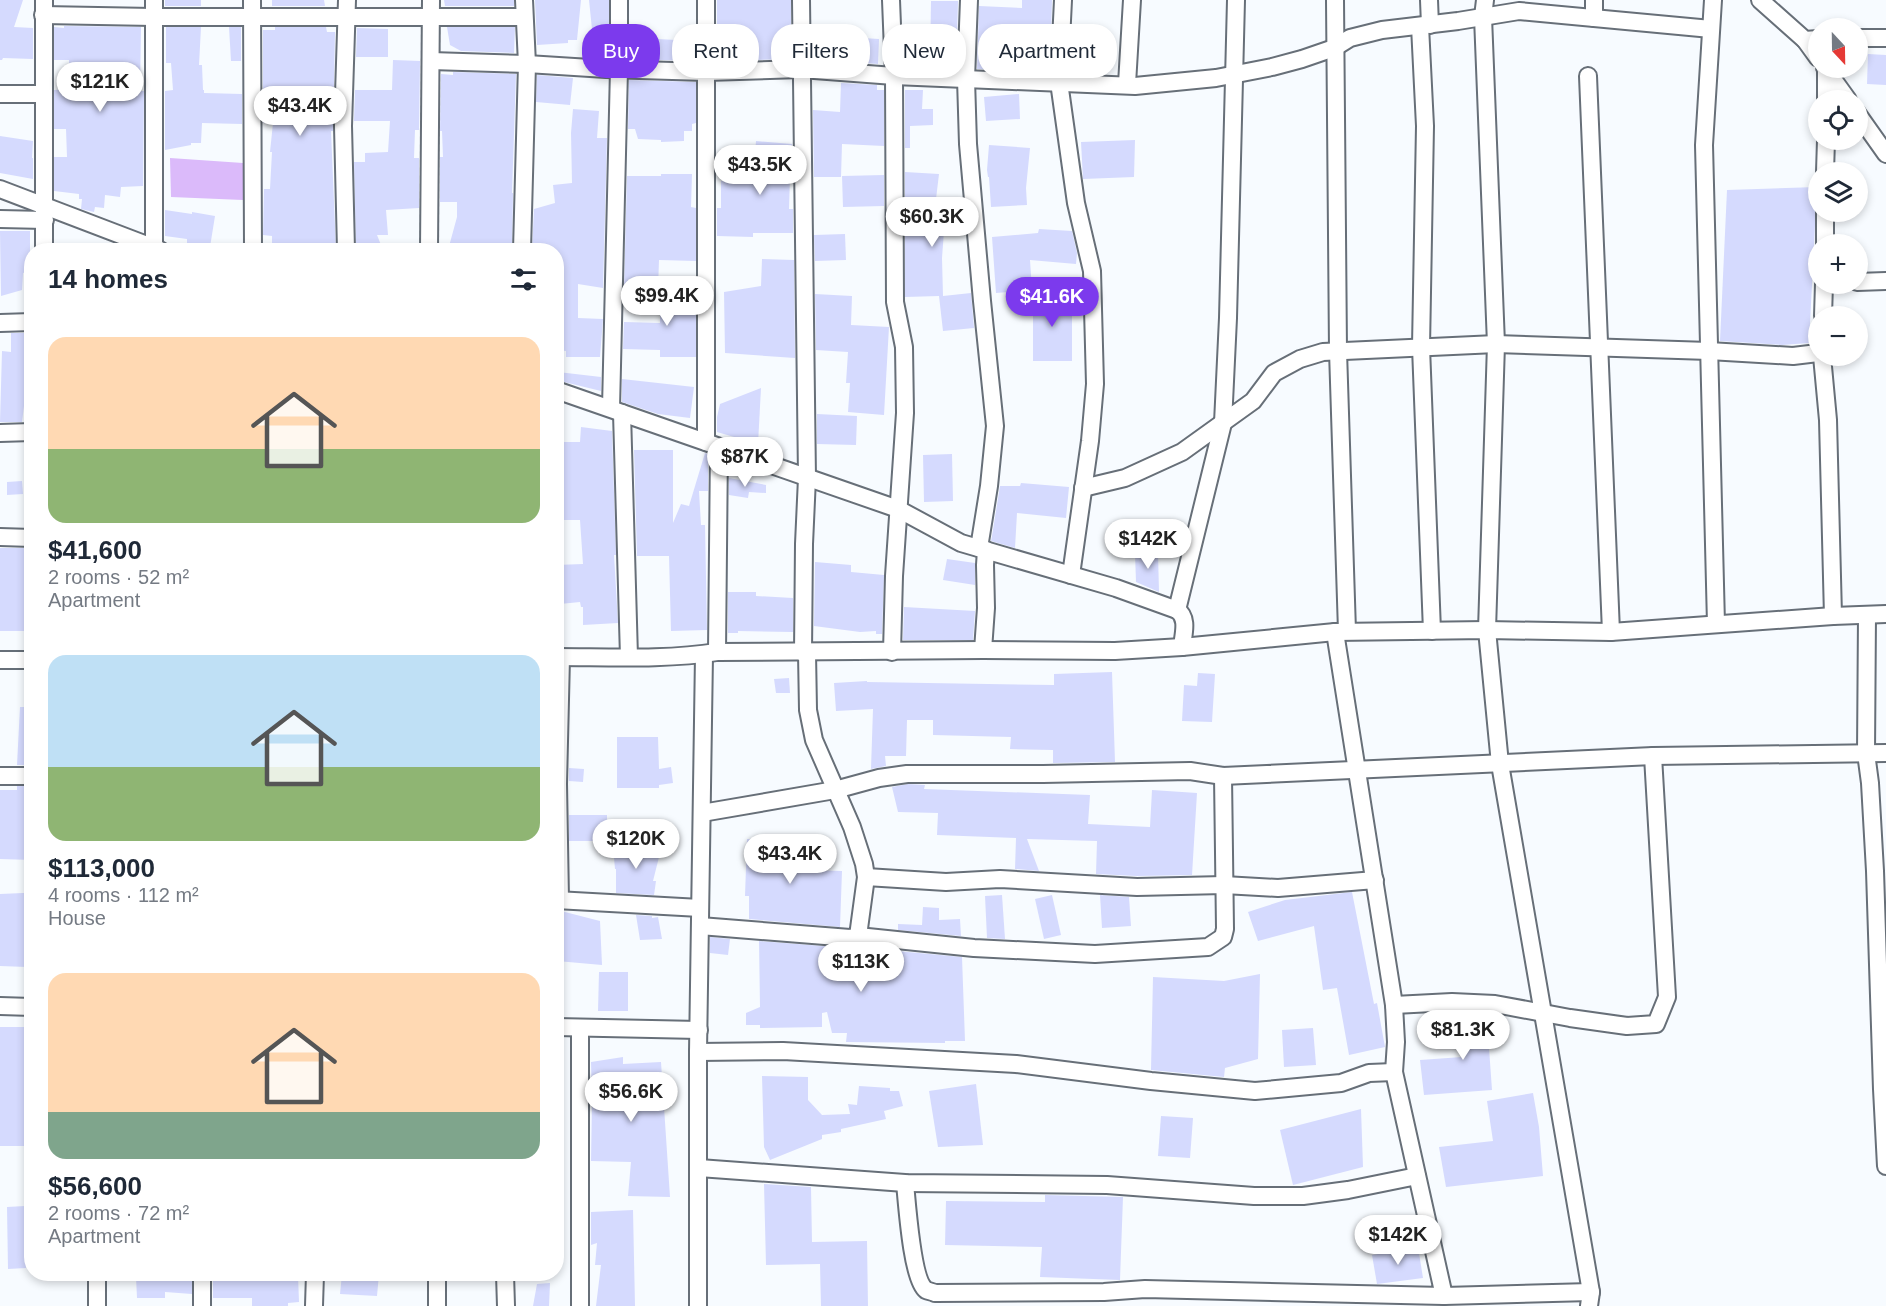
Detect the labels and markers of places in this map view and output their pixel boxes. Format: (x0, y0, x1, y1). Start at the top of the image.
pin: $121K (58, 62, 142, 113)
pin: $43.4K (251, 86, 349, 137)
pin: $43.5K (711, 145, 809, 196)
pin: $60.3K (883, 197, 981, 248)
pin: $99.4K (618, 276, 716, 327)
pin: $41.6K (1003, 277, 1101, 328)
pin: $87K (709, 437, 781, 488)
pin: $142K (1106, 519, 1190, 570)
pin: $120K (594, 819, 678, 870)
pin: $43.4K (741, 834, 839, 885)
pin: $113K (819, 942, 903, 993)
pin: $81.3K (1414, 1010, 1512, 1061)
pin: $56.6K (582, 1072, 680, 1123)
pin: $142K (1356, 1215, 1440, 1266)

